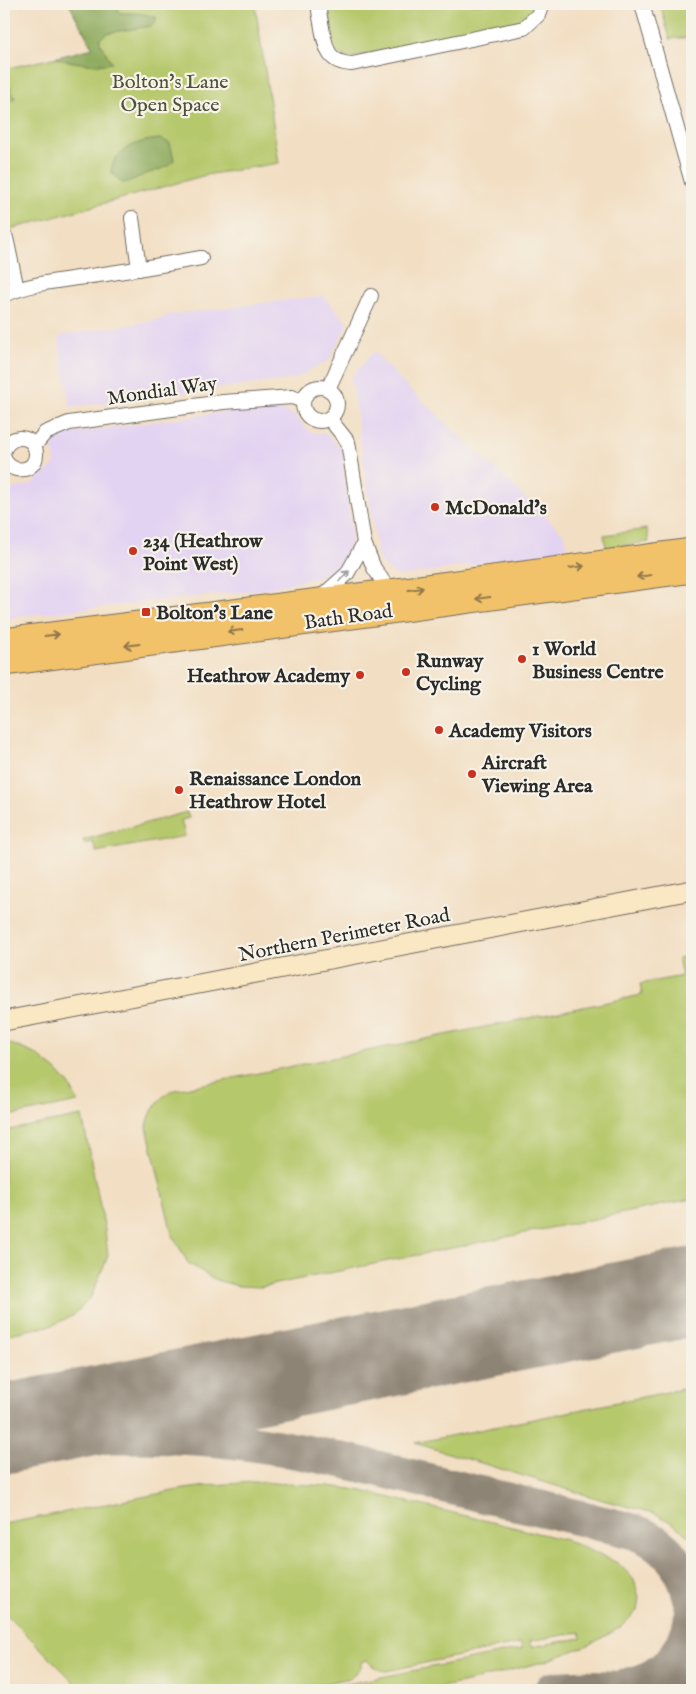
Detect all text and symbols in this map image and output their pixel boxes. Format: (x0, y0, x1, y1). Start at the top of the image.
park label: Bolton's Lane Open Space (111, 70, 229, 118)
street label: Mondial Way (106, 371, 219, 412)
place label: McDonald's (445, 496, 547, 521)
marker: McDonald's (429, 501, 441, 513)
place label: 234 (Heathrow Point West) (143, 529, 263, 577)
marker: 234 (Heathrow Point West) (127, 545, 139, 557)
one-way arrow (569, 561, 585, 571)
one-way arrow (338, 569, 350, 582)
one-way arrow (636, 572, 652, 582)
one-way arrow (408, 583, 424, 593)
one-way arrow (475, 593, 491, 603)
street label: Bath Road (302, 599, 394, 636)
place label: Bolton's Lane (156, 601, 274, 626)
marker: Bolton's Lane (140, 606, 152, 618)
one-way arrow (227, 626, 243, 636)
one-way arrow (44, 630, 60, 640)
place label: 1 World Business Centre (532, 637, 665, 685)
one-way arrow (124, 640, 140, 650)
place label: Runway Cycling (416, 649, 484, 697)
marker: 1 World Business Centre (516, 653, 528, 665)
place label: Heathrow Academy (187, 664, 351, 689)
marker: Runway Cycling (400, 666, 412, 678)
marker: Heathrow Academy (354, 669, 366, 681)
place label: Academy Visitors (448, 719, 592, 744)
marker: Academy Visitors (433, 724, 445, 736)
place label: Aircraft Viewing Area (481, 751, 593, 799)
place label: Renaissance London Heathrow Hotel (189, 767, 362, 815)
marker: Aircraft Viewing Area (466, 768, 478, 780)
marker: Renaissance London Heathrow Hotel (173, 784, 185, 796)
street label: Northern Perimeter Road (237, 903, 452, 968)

